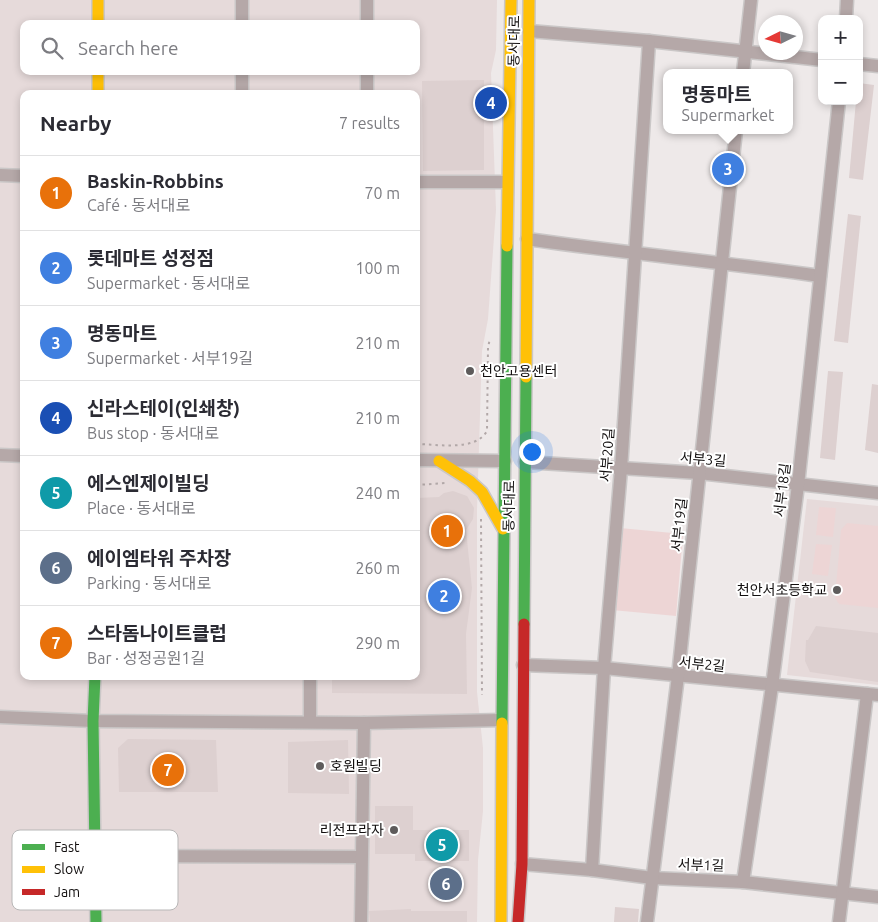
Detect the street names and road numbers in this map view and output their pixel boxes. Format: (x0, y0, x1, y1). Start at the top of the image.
street label: 동서대로 (506, 15, 522, 67)
street label: 서부20길 (597, 427, 617, 483)
street label: 서부3길 (679, 449, 727, 469)
street label: 서부18길 (771, 462, 793, 518)
street label: 동서대로 (501, 480, 517, 532)
street label: 서부19길 (668, 497, 690, 553)
street label: 서부2길 (678, 654, 726, 674)
street label: 서부1길 (677, 856, 725, 874)

